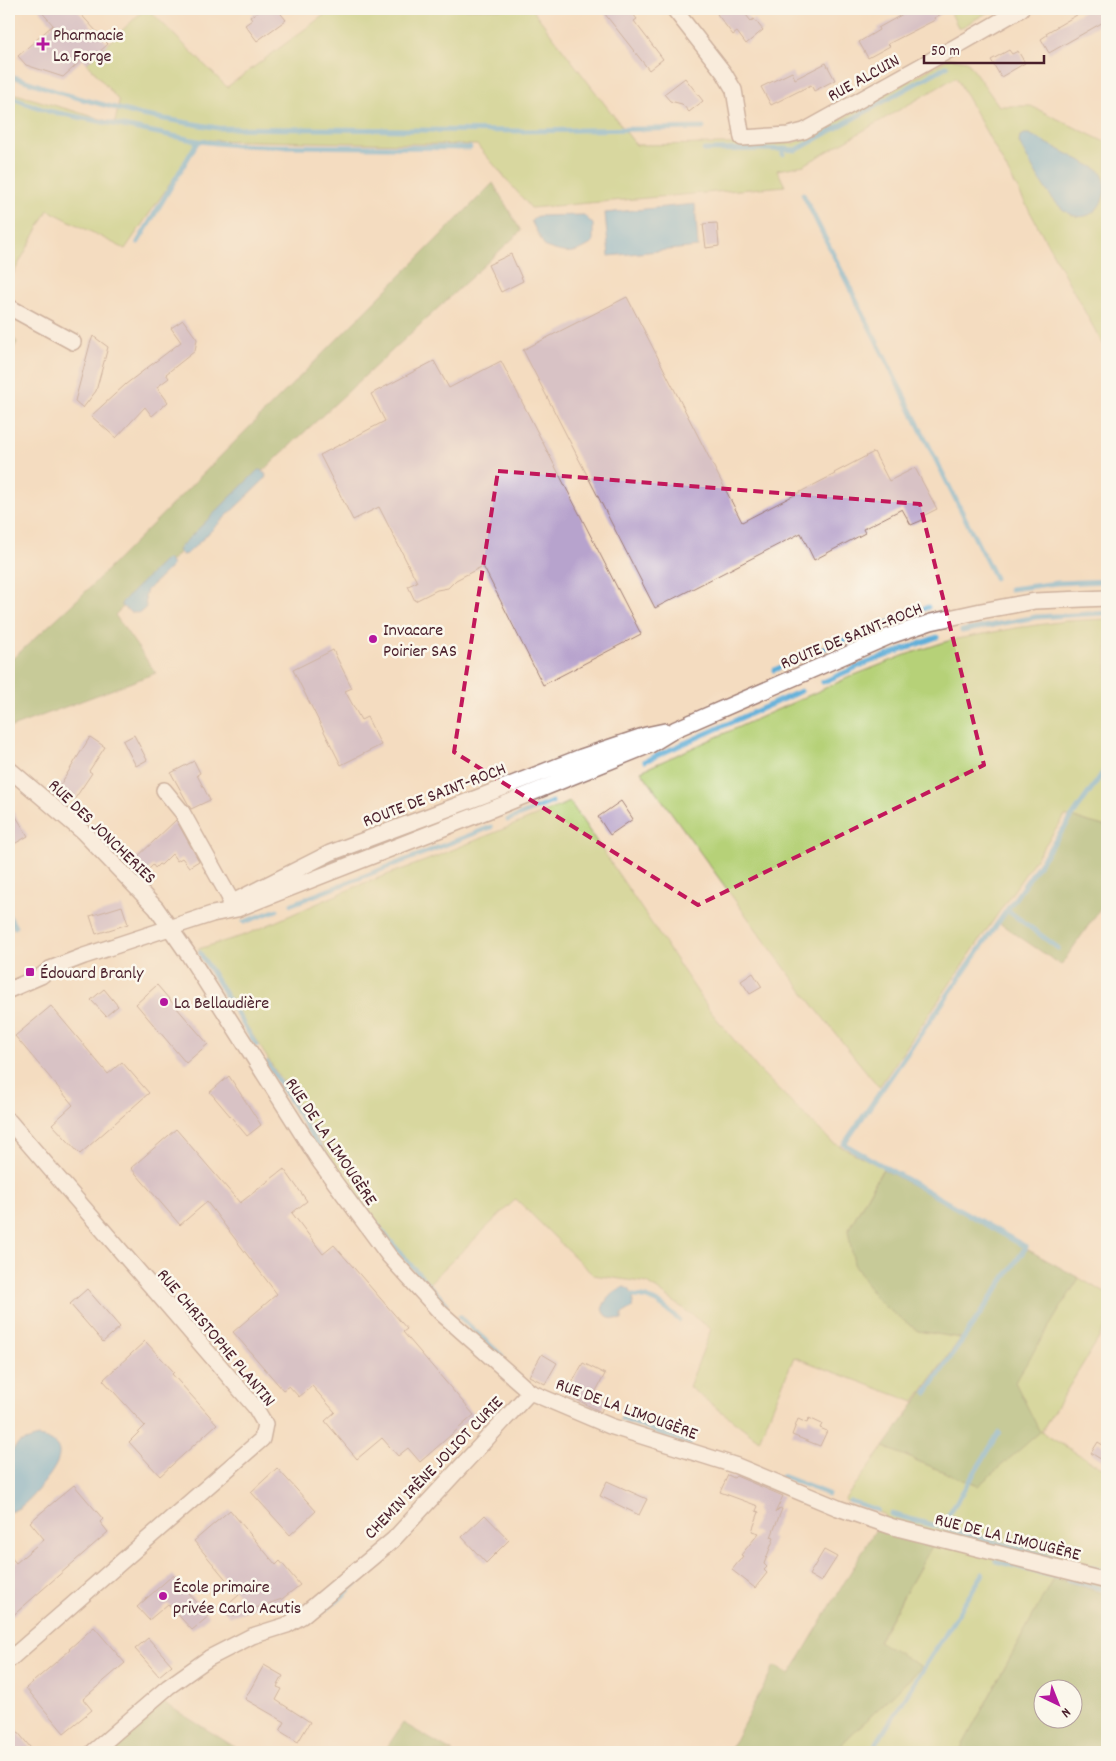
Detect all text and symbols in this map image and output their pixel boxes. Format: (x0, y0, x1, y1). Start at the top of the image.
place label: Pharmacie La Forge (53, 24, 124, 70)
scale bar (924, 32, 1044, 64)
marker: Pharmacie La Forge (37, 38, 49, 50)
text: 50 m (931, 41, 960, 63)
street label: RUE ALCUIN (824, 49, 905, 109)
street label: ROUTE DE SAINT-ROCH (777, 597, 927, 677)
place label: Invacare Poirier SAS (383, 619, 457, 665)
marker: Invacare Poirier SAS (367, 633, 379, 645)
street label: ROUTE DE SAINT-ROCH (360, 757, 510, 835)
street label: RUE DES JONCHERIES (42, 775, 161, 891)
place label: Édouard Branly (40, 962, 144, 987)
marker: Édouard Branly (24, 966, 36, 978)
place label: La Bellaudière (174, 992, 269, 1017)
marker: La Bellaudière (158, 996, 170, 1008)
street label: RUE DE LA LIMOUGÈRE (278, 1074, 382, 1211)
street label: RUE CHRISTOPHE PLANTIN (150, 1264, 280, 1413)
street label: RUE DE LA LIMOUGÈRE (552, 1373, 701, 1448)
street label: CHEMIN IRÈNE JOLIOT CURIE (360, 1391, 510, 1546)
street label: RUE DE LA LIMOUGÈRE (932, 1508, 1083, 1569)
place label: École primaire privée Carlo Acutis (173, 1576, 301, 1622)
marker: École primaire privée Carlo Acutis (157, 1590, 169, 1602)
north arrow (1034, 1678, 1084, 1728)
text: N (1056, 1702, 1075, 1722)

